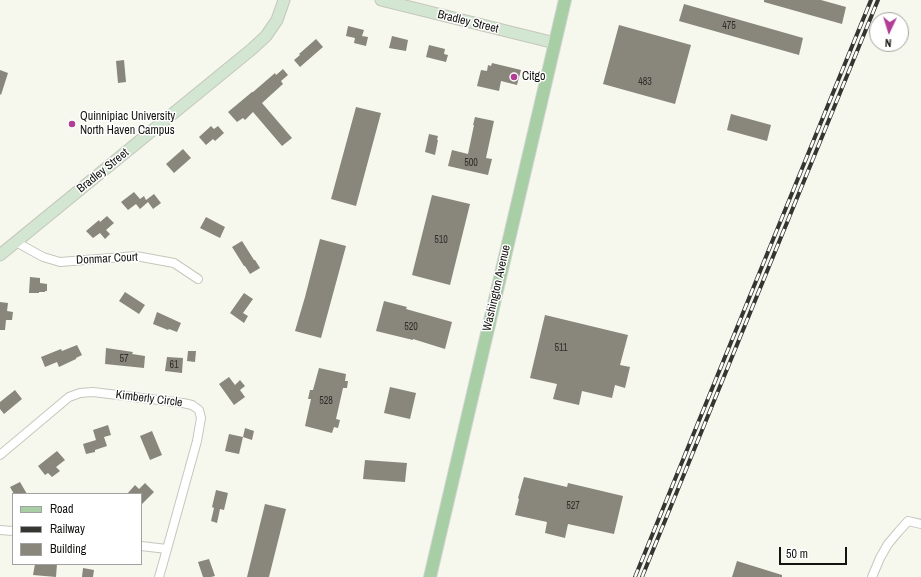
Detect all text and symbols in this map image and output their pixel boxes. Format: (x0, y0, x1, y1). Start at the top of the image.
street label: Bradley Street (436, 7, 500, 37)
north arrow (869, 12, 909, 52)
house number: 475 (722, 20, 736, 32)
text: N (885, 36, 892, 50)
place label: Citgo (522, 70, 546, 84)
marker: Citgo (509, 72, 519, 82)
house number: 483 (638, 76, 652, 88)
place label: Quinnipiac University North Haven Campus (80, 110, 175, 138)
marker: Quinnipiac University North Haven Campus (67, 119, 77, 129)
street label: Bradley Street (74, 146, 132, 196)
house number: 500 (464, 157, 478, 169)
house number: 510 (434, 234, 448, 246)
street label: Washington Avenue (480, 243, 514, 333)
street label: Donmar Court (76, 250, 138, 268)
house number: 520 (404, 321, 418, 333)
house number: 511 (554, 342, 568, 354)
house number: 57 (119, 353, 129, 365)
house number: 61 (169, 359, 179, 371)
street label: Kimberly Circle (115, 388, 183, 410)
house number: 528 (319, 395, 333, 407)
legend (12, 493, 142, 565)
house number: 527 (566, 500, 580, 512)
text: Road (50, 501, 74, 517)
text: Railway (50, 521, 85, 537)
scale bar (781, 539, 849, 565)
text: Building (50, 541, 86, 557)
text: 50 m (786, 546, 808, 562)

